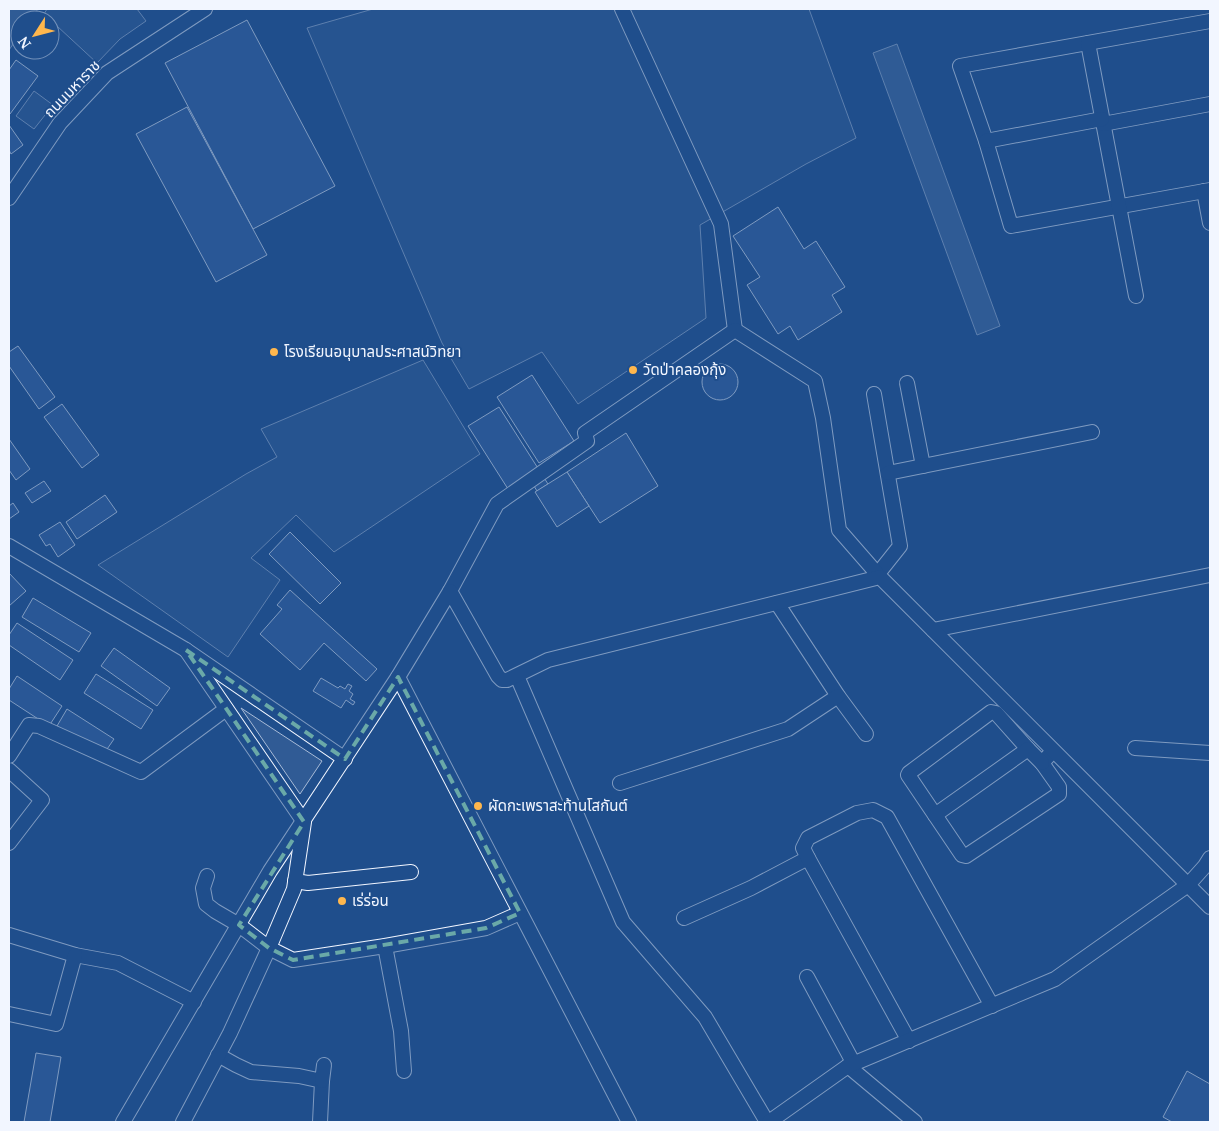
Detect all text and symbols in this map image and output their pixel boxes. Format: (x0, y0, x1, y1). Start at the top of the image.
north arrow (10, 10, 60, 60)
text: N (13, 33, 35, 53)
street label: ถนนมหาราช (39, 55, 104, 122)
place label: โรงเรียนอนุบาลประศาสน์วิทยา (284, 341, 461, 361)
marker: โรงเรียนอนุบาลประศาสน์วิทยา (268, 346, 280, 358)
place label: วัดป่าคลองกุ้ง (643, 359, 726, 379)
marker: วัดป่าคลองกุ้ง (627, 364, 639, 376)
place label: ผัดกะเพราสะท้านโสกันต์ (488, 795, 628, 815)
marker: ผัดกะเพราสะท้านโสกันต์ (472, 800, 484, 812)
place label: เร่ร่อน (352, 890, 389, 910)
marker: เร่ร่อน (336, 895, 348, 907)

